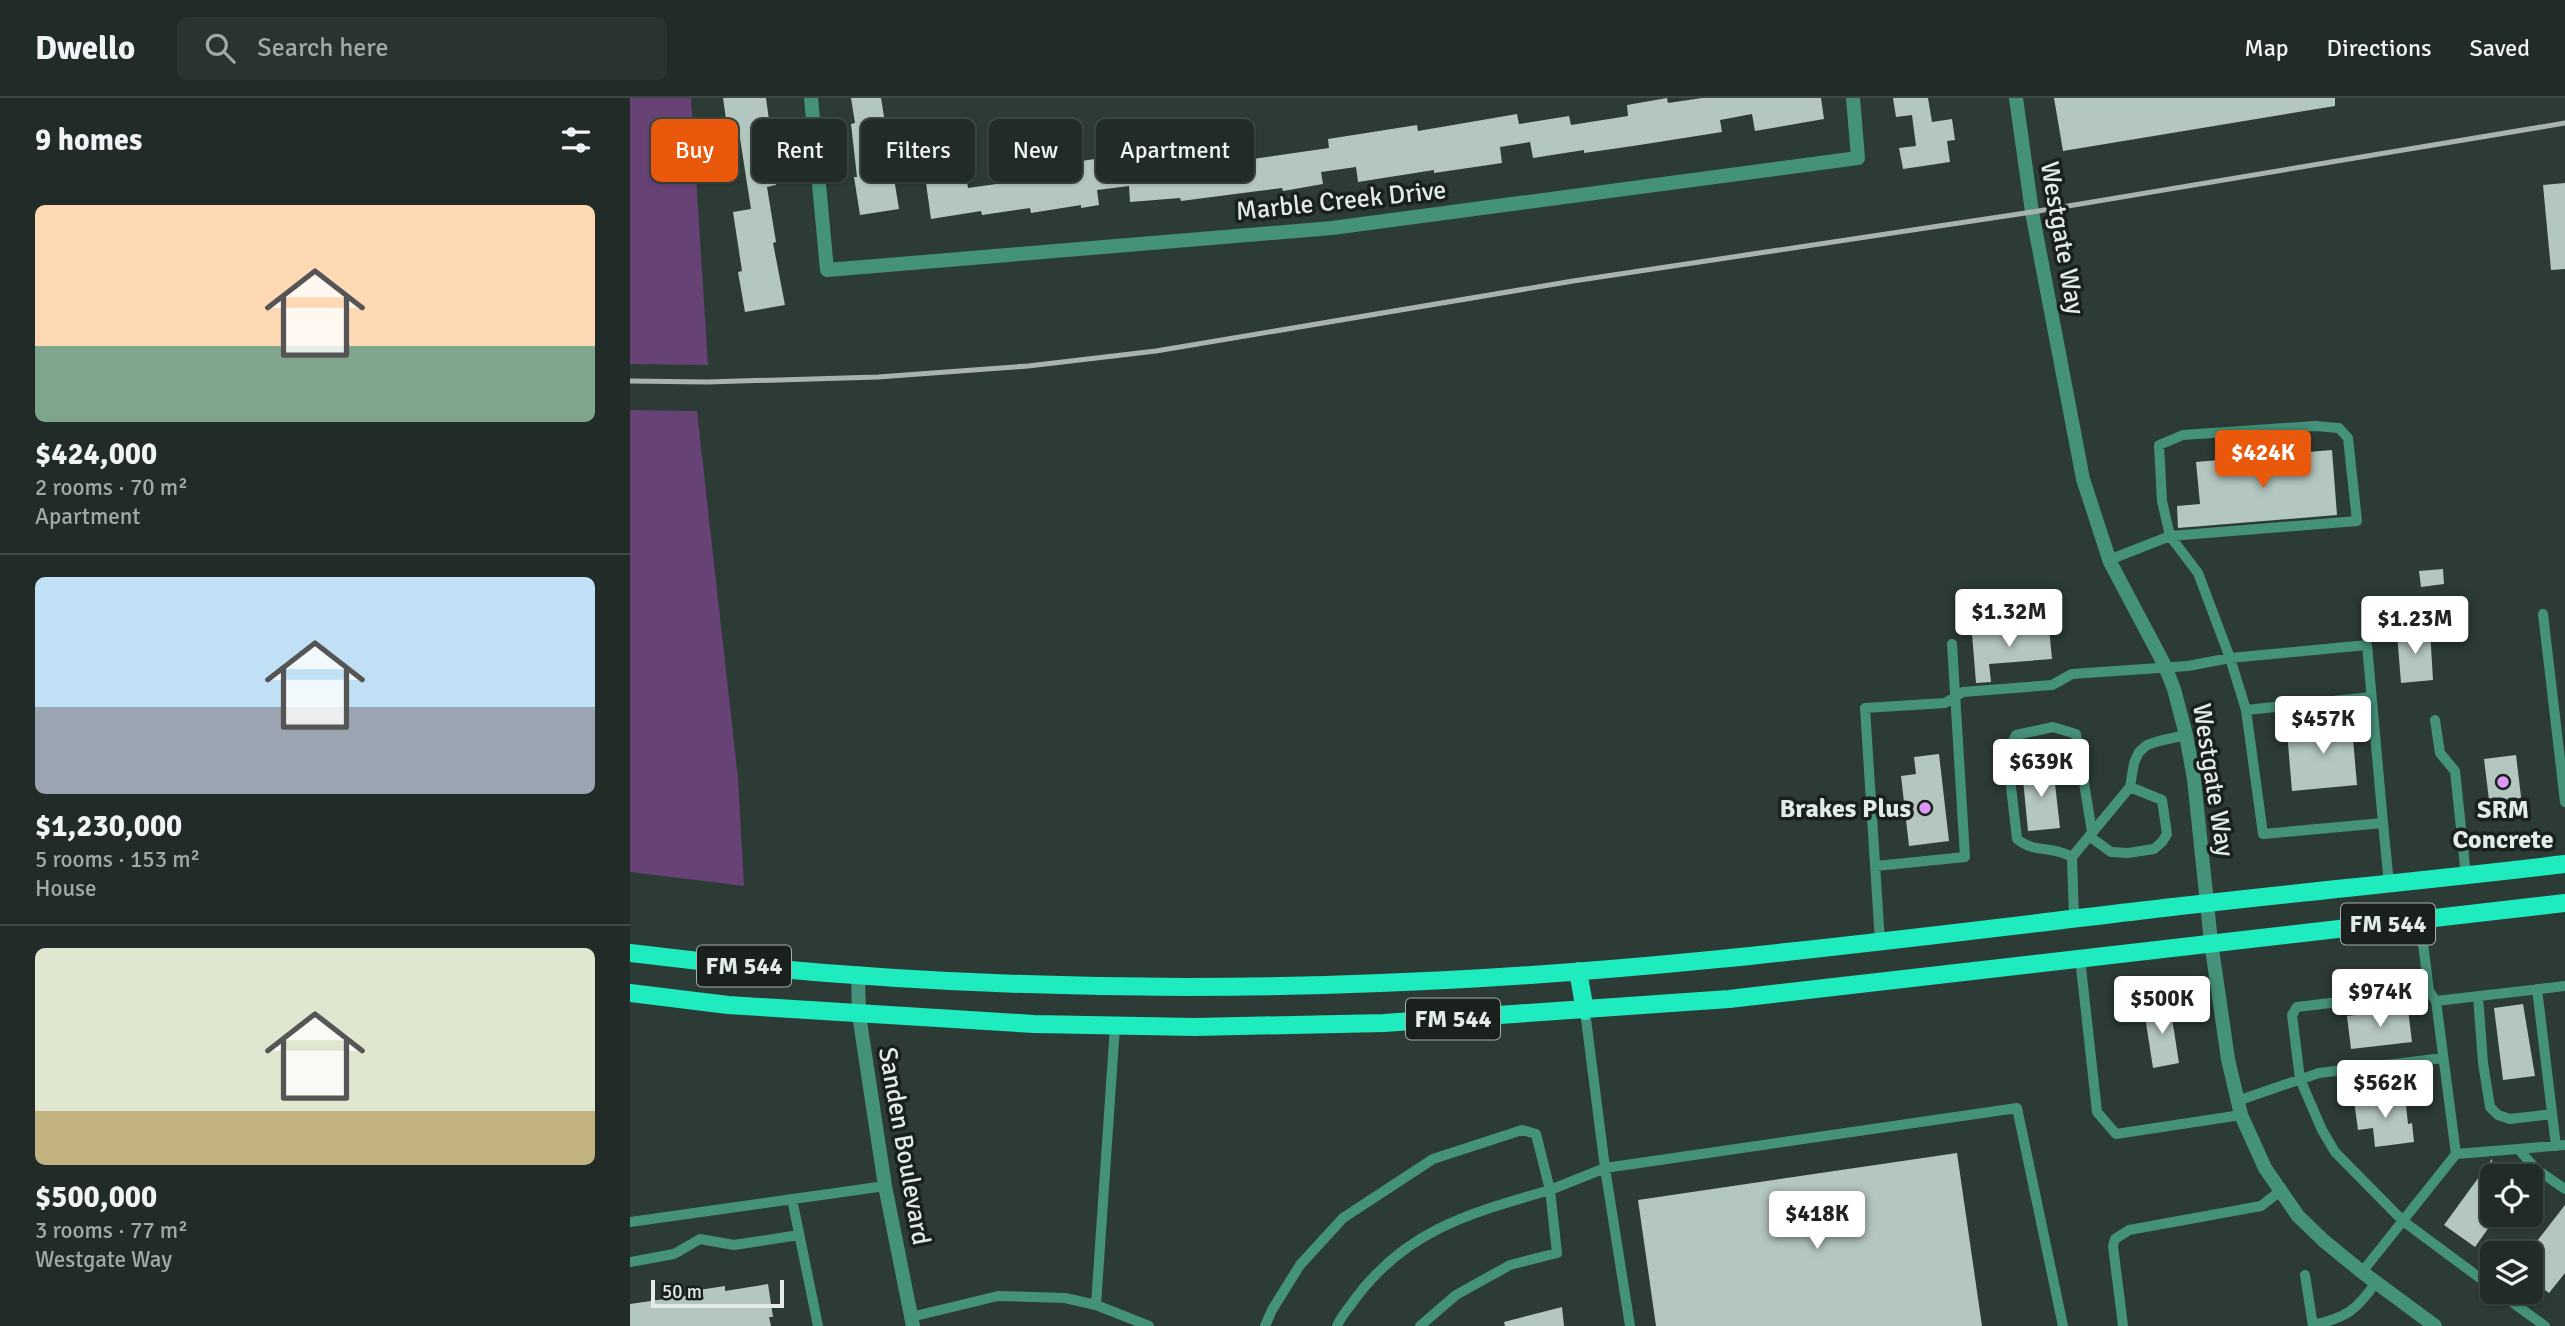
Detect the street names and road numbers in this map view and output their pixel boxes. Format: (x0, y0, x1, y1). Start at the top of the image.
street label: Westgate Way (2033, 159, 2091, 317)
street label: Marble Creek Drive (1234, 174, 1448, 228)
street label: Westgate Way (2185, 701, 2241, 859)
road number: FM 544 (2341, 904, 2435, 944)
road number: FM 544 (697, 946, 791, 986)
road number: FM 544 (1406, 999, 1500, 1040)
street label: Sanden Boulevard (871, 1045, 937, 1248)

